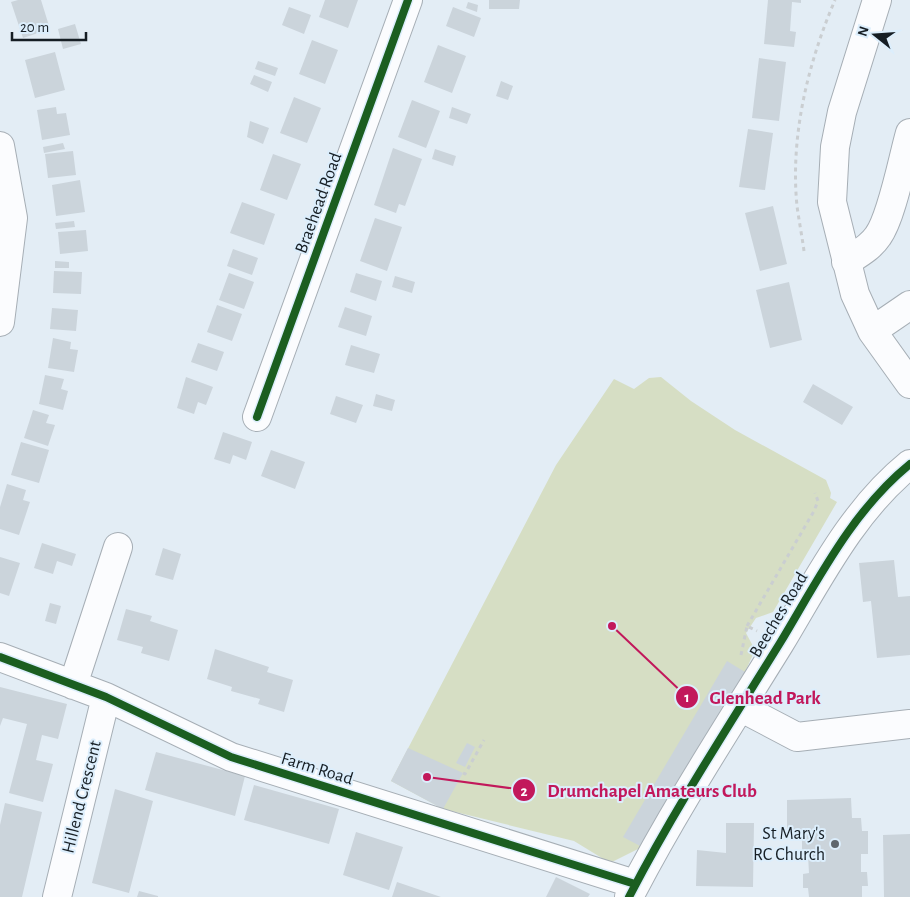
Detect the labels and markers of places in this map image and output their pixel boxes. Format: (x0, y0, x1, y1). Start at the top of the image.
callout: Glenhead Park (675, 680, 831, 714)
callout: Drumchapel Amateurs Club (512, 773, 767, 807)
place label: St Mary's RC Church (753, 825, 825, 864)
marker: St Mary's RC Church (829, 838, 841, 850)

